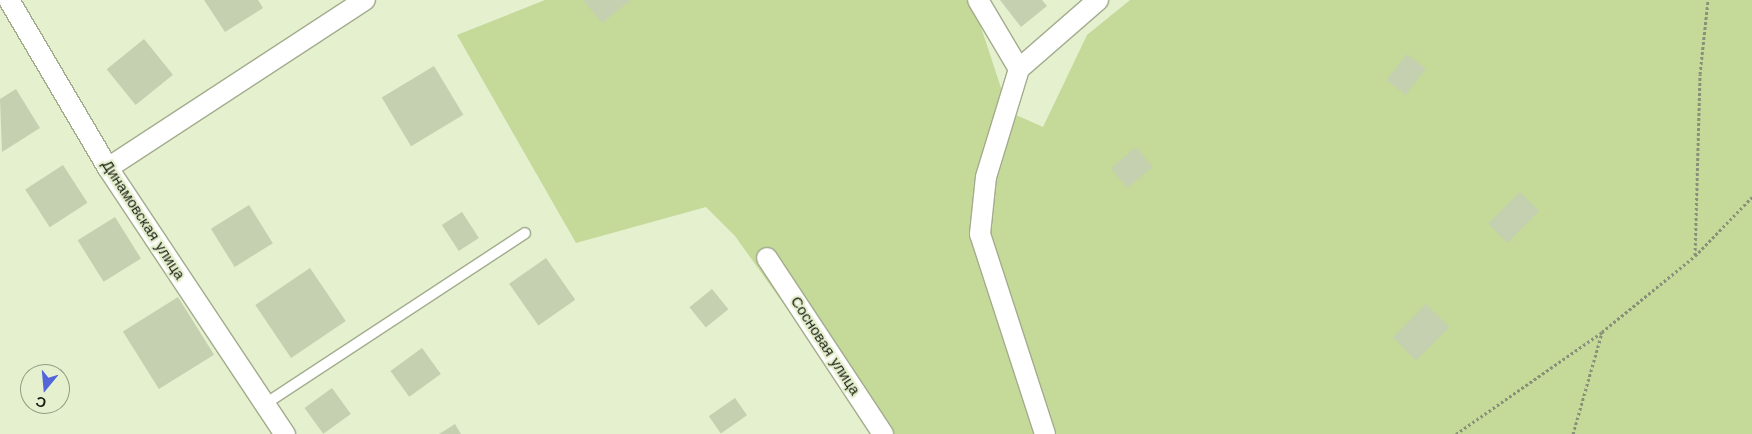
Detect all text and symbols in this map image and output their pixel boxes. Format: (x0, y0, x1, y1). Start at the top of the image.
street label: Динамовская улица (98, 157, 188, 283)
street label: Сосновая улица (786, 293, 864, 399)
north arrow (20, 364, 70, 414)
text: С (34, 393, 48, 412)

